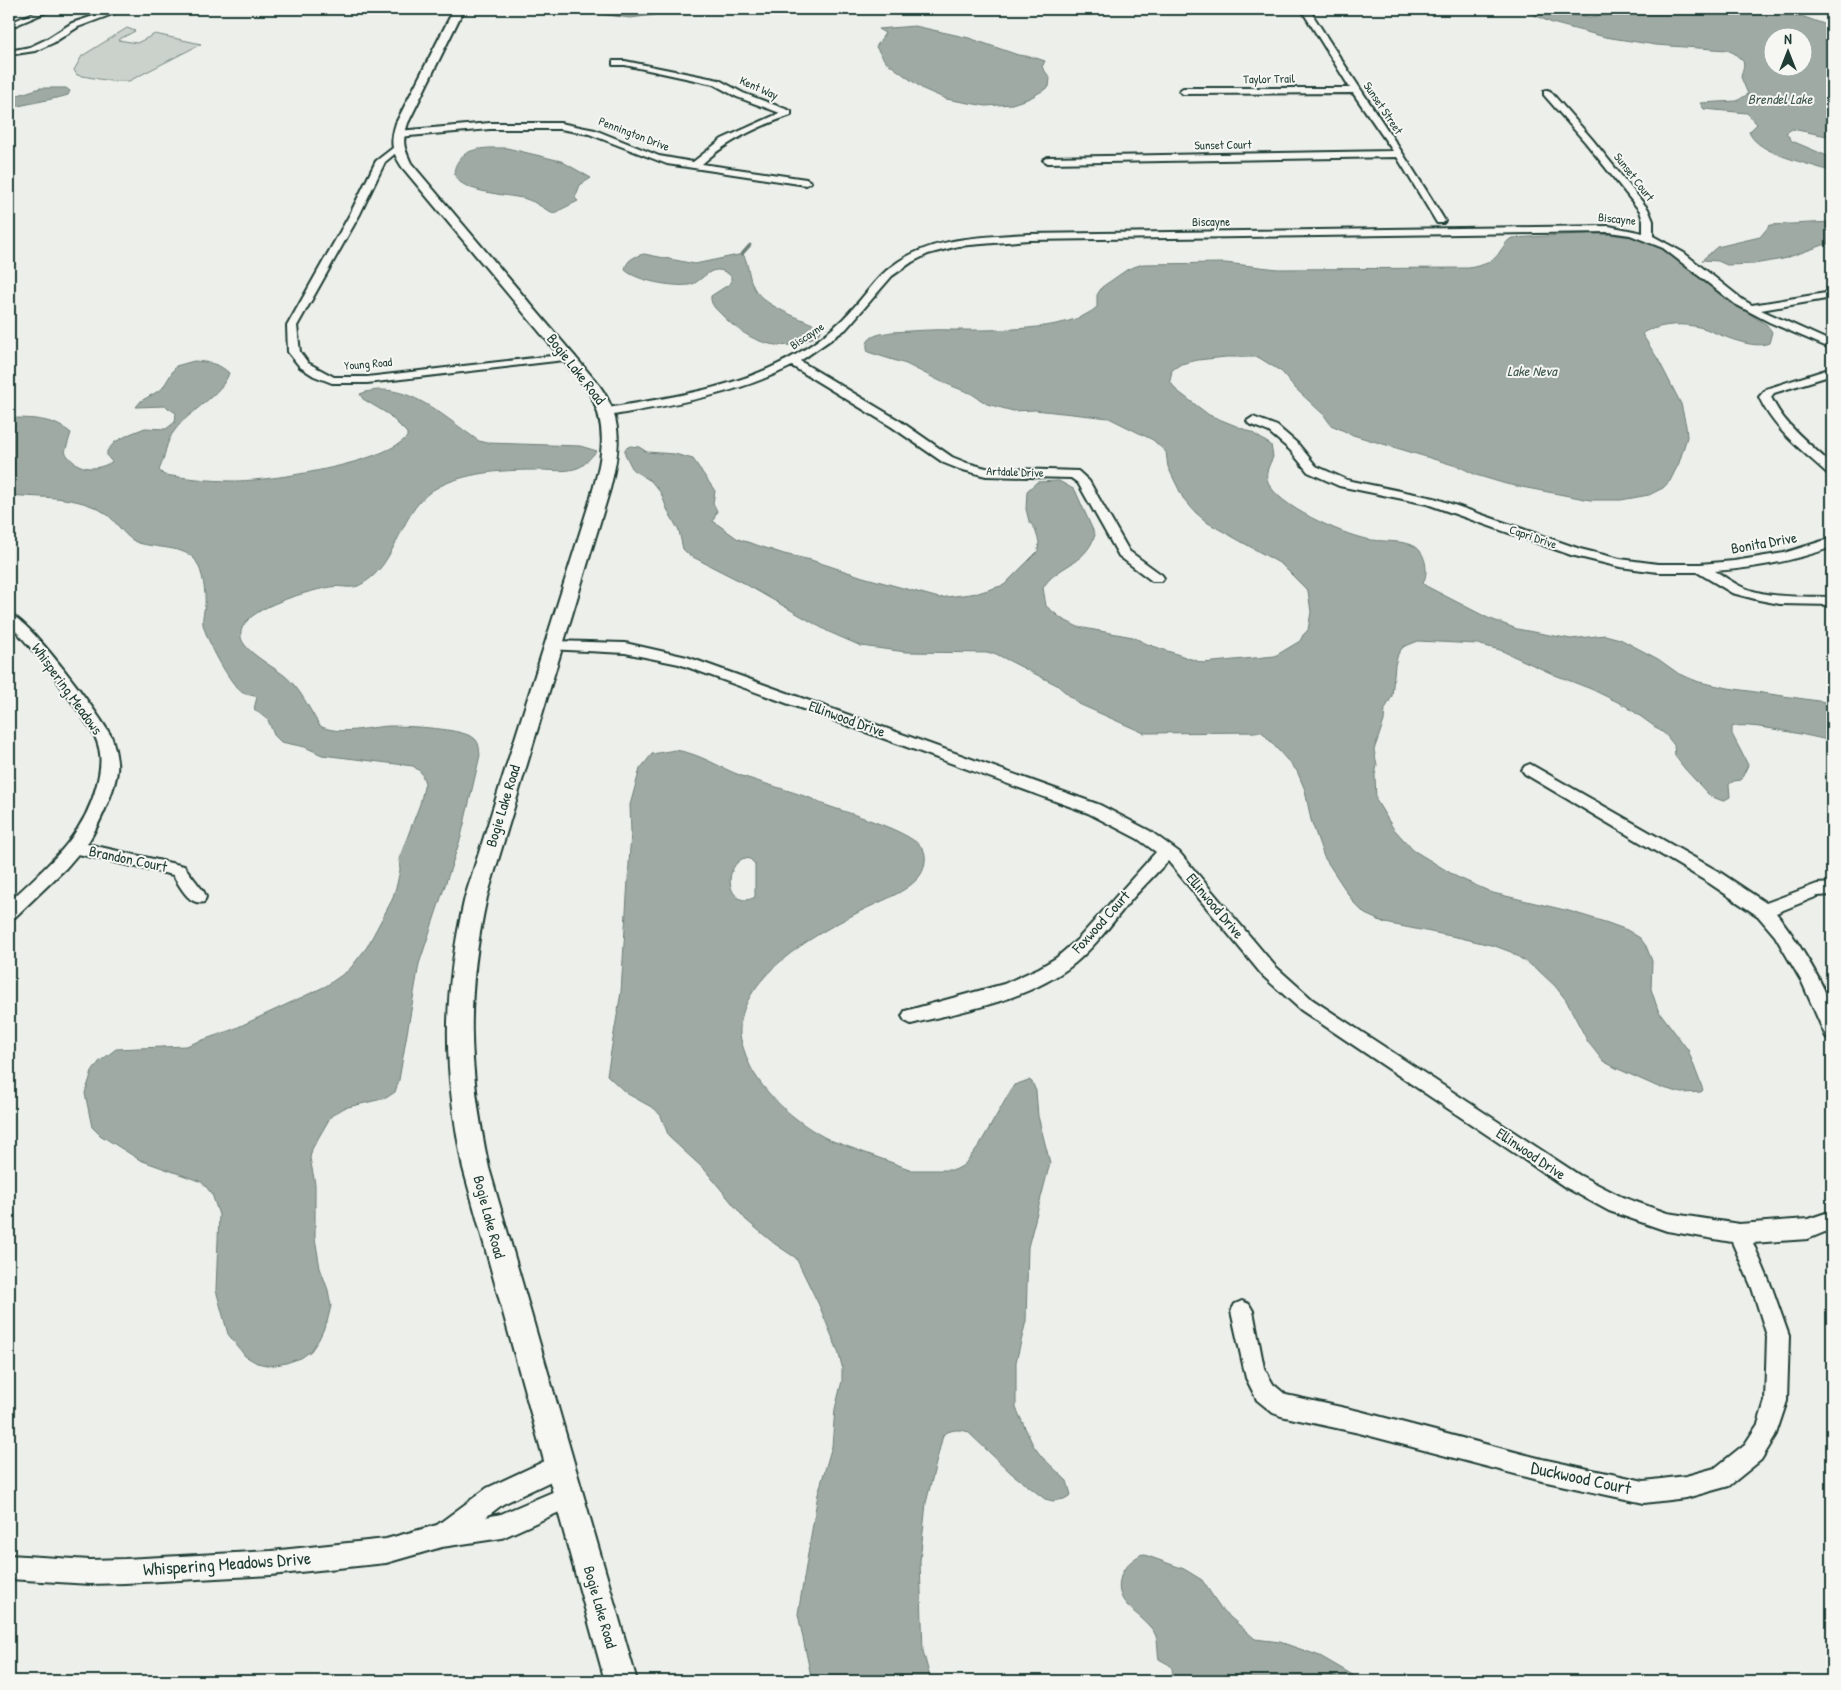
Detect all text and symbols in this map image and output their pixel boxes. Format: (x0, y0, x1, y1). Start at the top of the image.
north arrow (1764, 28, 1814, 78)
text: N (1784, 29, 1792, 48)
street label: Taylor Trail (1243, 70, 1296, 87)
street label: Kent Way (737, 72, 781, 104)
street label: Sunset Street (1360, 78, 1408, 138)
water label: Brendel Lake (1748, 89, 1814, 108)
street label: Pennington Drive (596, 112, 672, 155)
street label: Sunset Court (1194, 135, 1252, 153)
street label: Sunset Court (1610, 149, 1659, 205)
street label: Biscayne (1597, 208, 1637, 229)
street label: Biscayne (1192, 213, 1230, 230)
street label: Biscayne (786, 318, 827, 353)
street label: Bogie Lake Road (542, 329, 611, 409)
street label: Young Road (343, 353, 393, 374)
water label: Lake Neva (1507, 361, 1558, 380)
street label: Artdale Drive (986, 462, 1044, 481)
street label: Capri Drive (1507, 521, 1559, 553)
street label: Bonita Drive (1729, 526, 1799, 559)
street label: Whispering Meadows (27, 639, 108, 739)
street label: Ellinwood Drive (806, 695, 888, 742)
street label: Bogie Lake Road (480, 762, 525, 849)
street label: Brandon Court (87, 840, 170, 877)
street label: Ellinwood Drive (1182, 868, 1249, 943)
street label: Foxwood Court (1066, 885, 1135, 958)
street label: Ellinwood Drive (1492, 1123, 1570, 1185)
street label: Bogie Lake Road (468, 1173, 511, 1261)
street label: Duckwood Court (1529, 1455, 1634, 1500)
street label: Whispering Meadows Drive (142, 1545, 312, 1582)
street label: Bogie Lake Road (579, 1563, 622, 1651)

